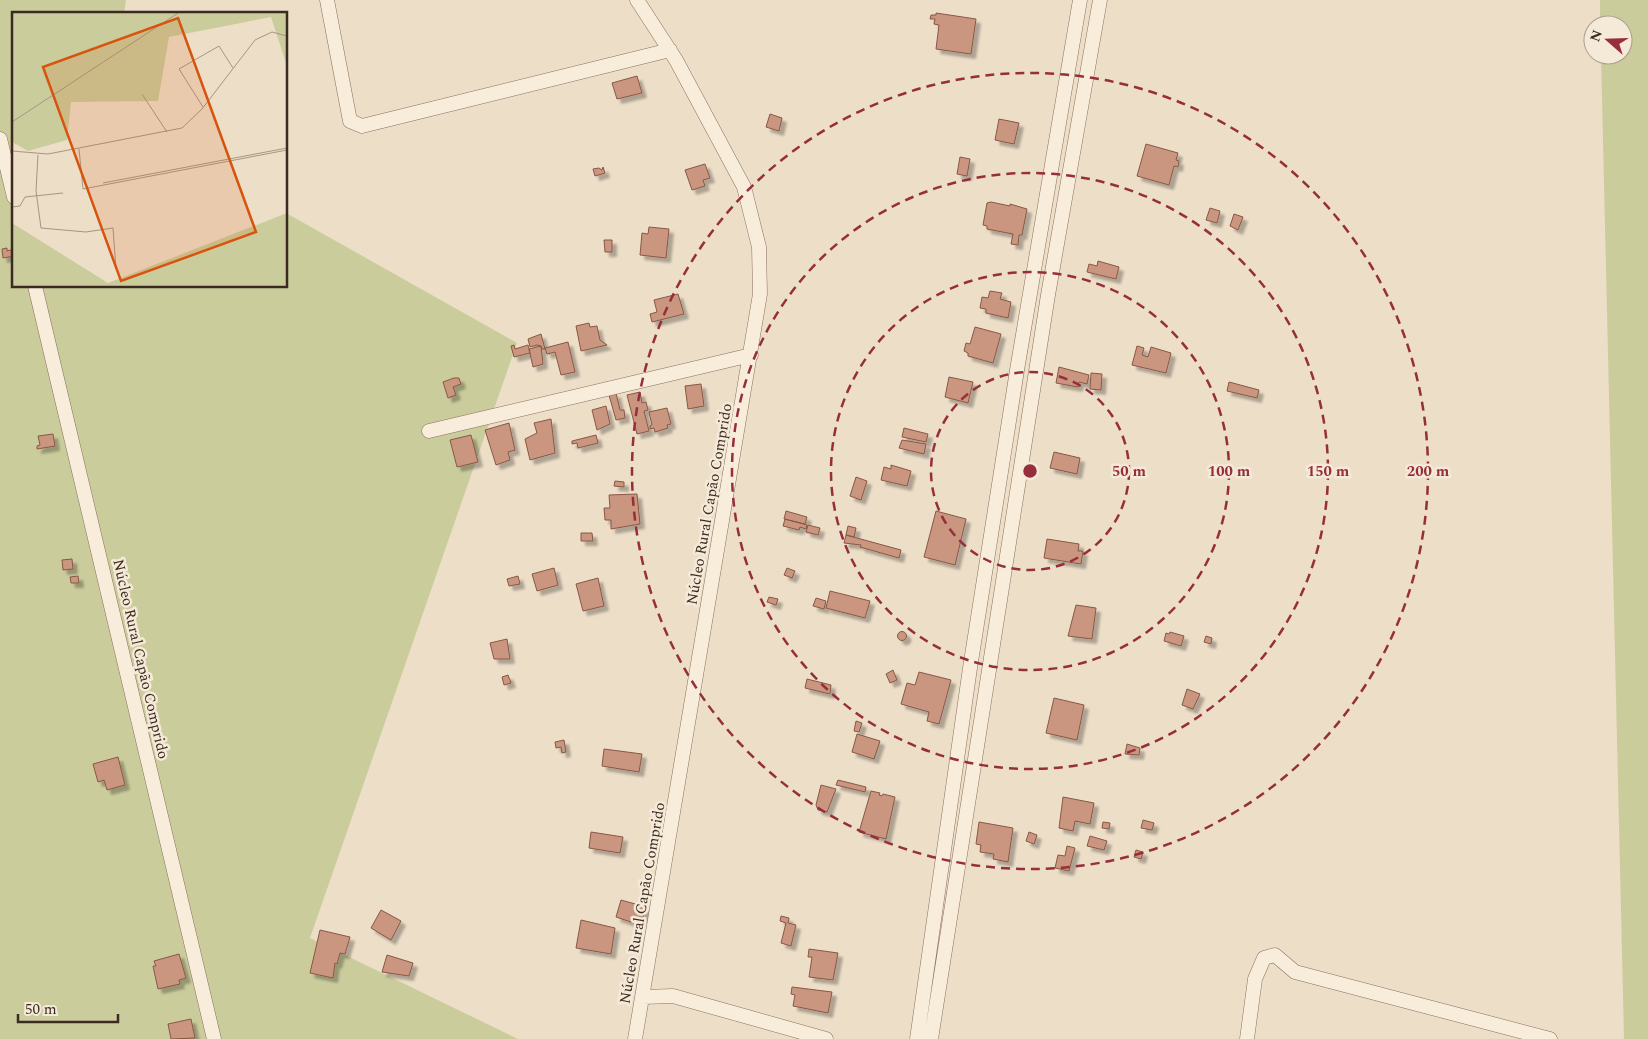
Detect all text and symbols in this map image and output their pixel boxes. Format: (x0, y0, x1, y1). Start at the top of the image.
inset map (12, 12, 288, 288)
north arrow (1583, 15, 1633, 65)
text: N (1584, 27, 1608, 45)
street label: Núcleo Rural Capão Comprido (680, 401, 739, 607)
text: 50 m (1112, 460, 1147, 483)
text: 100 m (1208, 460, 1251, 483)
text: 150 m (1307, 460, 1350, 483)
text: 200 m (1407, 460, 1450, 483)
centre of rings (1021, 462, 1039, 480)
street label: Núcleo Rural Capão Comprido (106, 557, 175, 761)
street label: Núcleo Rural Capão Comprido (613, 800, 672, 1006)
scale bar (18, 992, 118, 1024)
text: 50 m (25, 998, 57, 1021)

